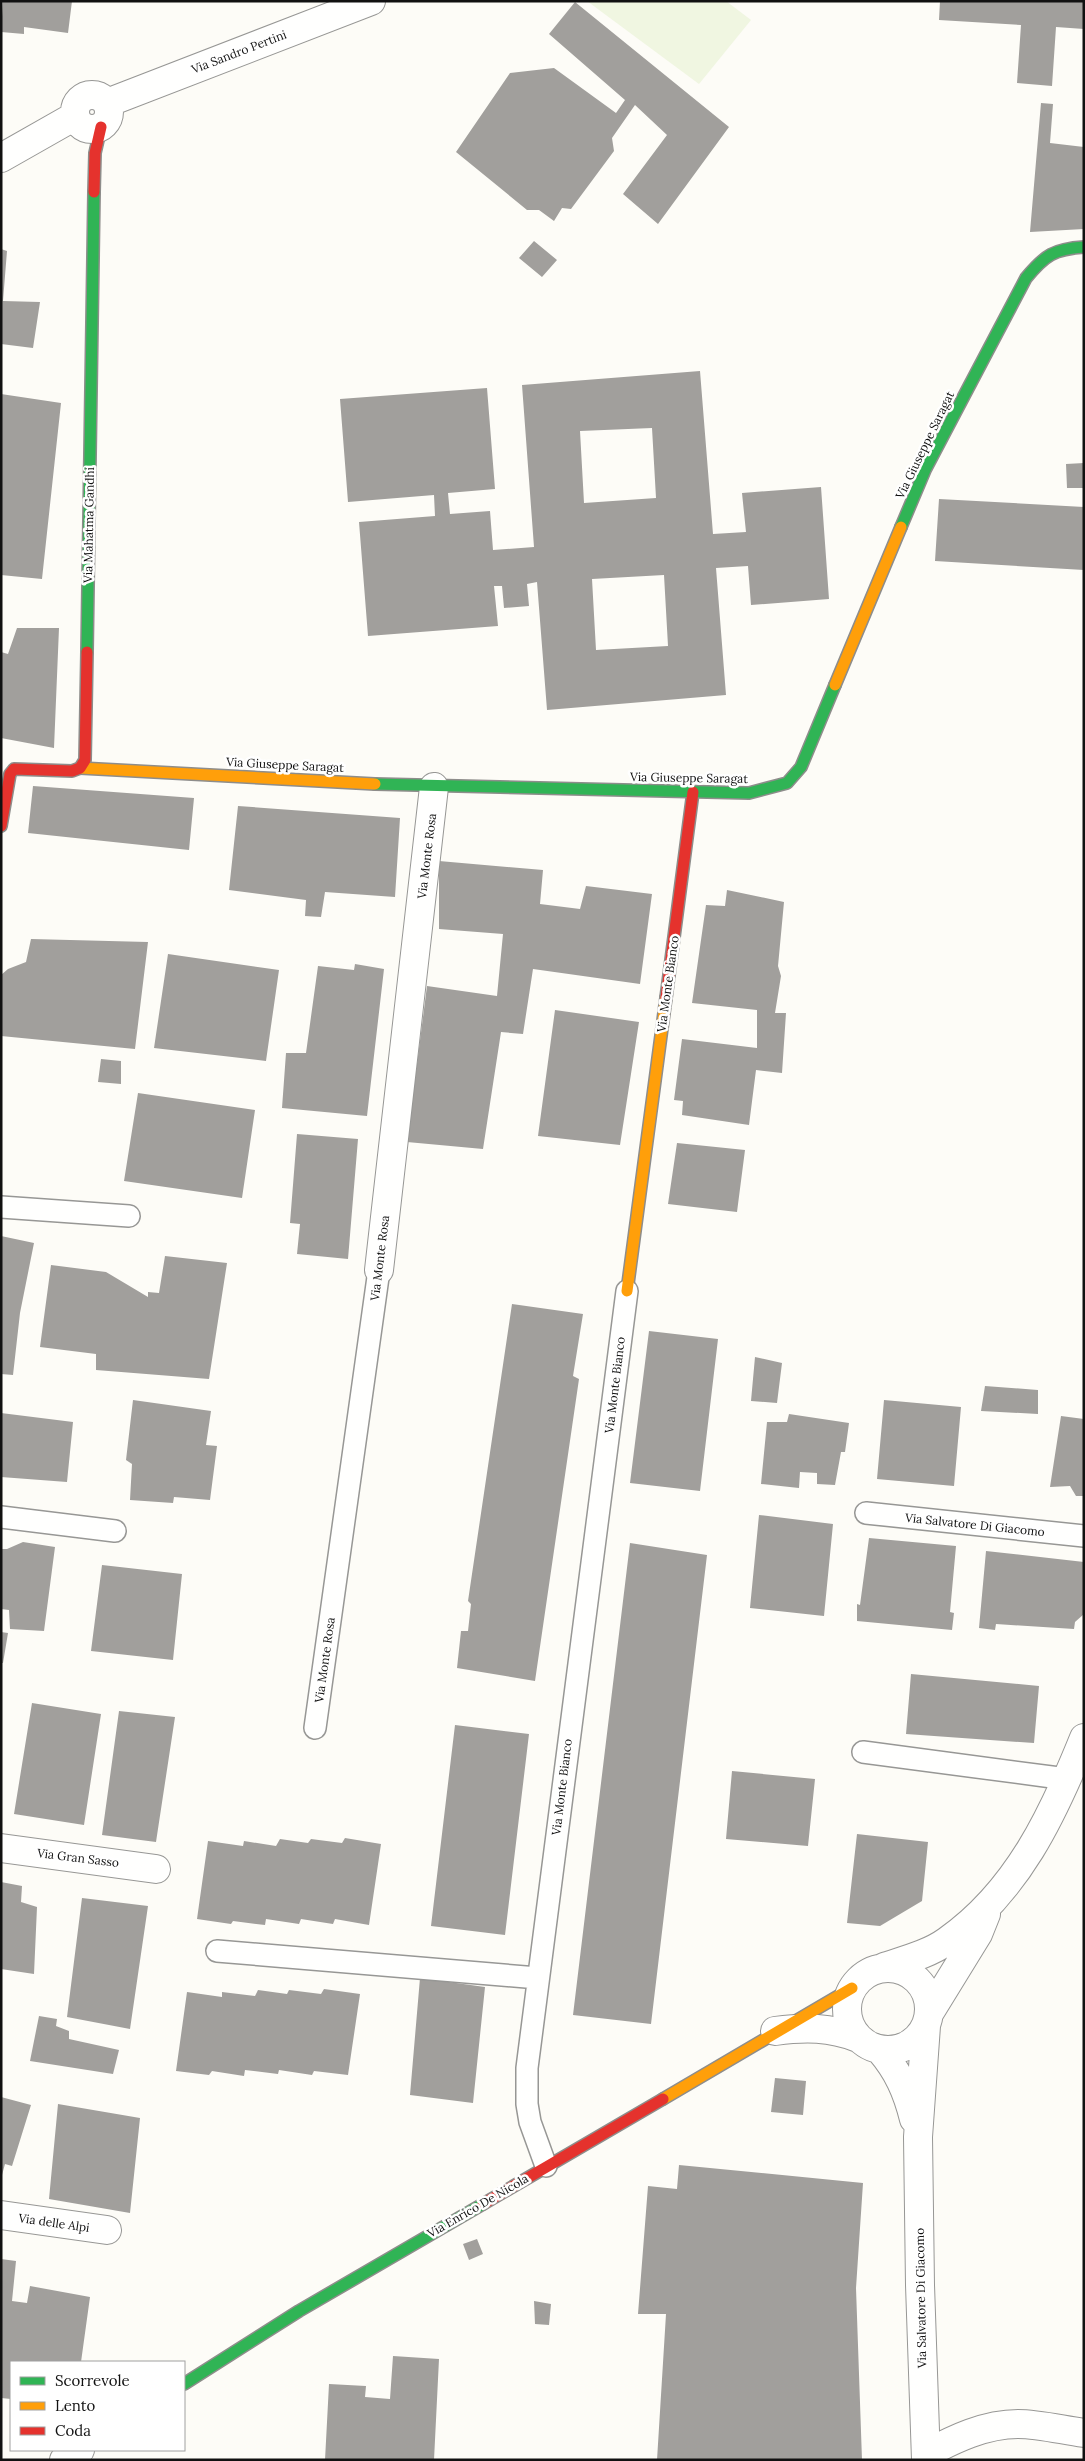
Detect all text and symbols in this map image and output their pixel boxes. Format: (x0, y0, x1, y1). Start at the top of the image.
street label: Via Sandro Pertini (188, 26, 289, 77)
street label: Via Giuseppe Saragat (892, 388, 957, 502)
street label: Via Mahatma Gandhi (80, 467, 97, 584)
street label: Via Giuseppe Saragat (225, 754, 345, 775)
street label: Via Giuseppe Saragat (629, 769, 748, 786)
street label: Via Monte Rosa (414, 812, 439, 901)
street label: Via Monte Bianco (653, 935, 682, 1034)
street label: Via Monte Rosa (367, 1214, 392, 1303)
street label: Via Monte Bianco (601, 1336, 628, 1435)
street label: Via Salvatore Di Giacomo (903, 1510, 1046, 1539)
street label: Via Monte Rosa (311, 1616, 338, 1705)
street label: Via Monte Bianco (548, 1738, 575, 1837)
street label: Via Gran Sasso (35, 1845, 120, 1870)
street label: Via Enrico De Nicola (424, 2171, 531, 2241)
street label: Via delle Alpi (17, 2210, 91, 2235)
street label: Via Salvatore Di Giacomo (912, 2228, 929, 2369)
legend (10, 2361, 185, 2451)
text: Scorrevole (55, 2371, 130, 2390)
text: Lento (55, 2396, 96, 2415)
text: Coda (55, 2421, 91, 2440)

